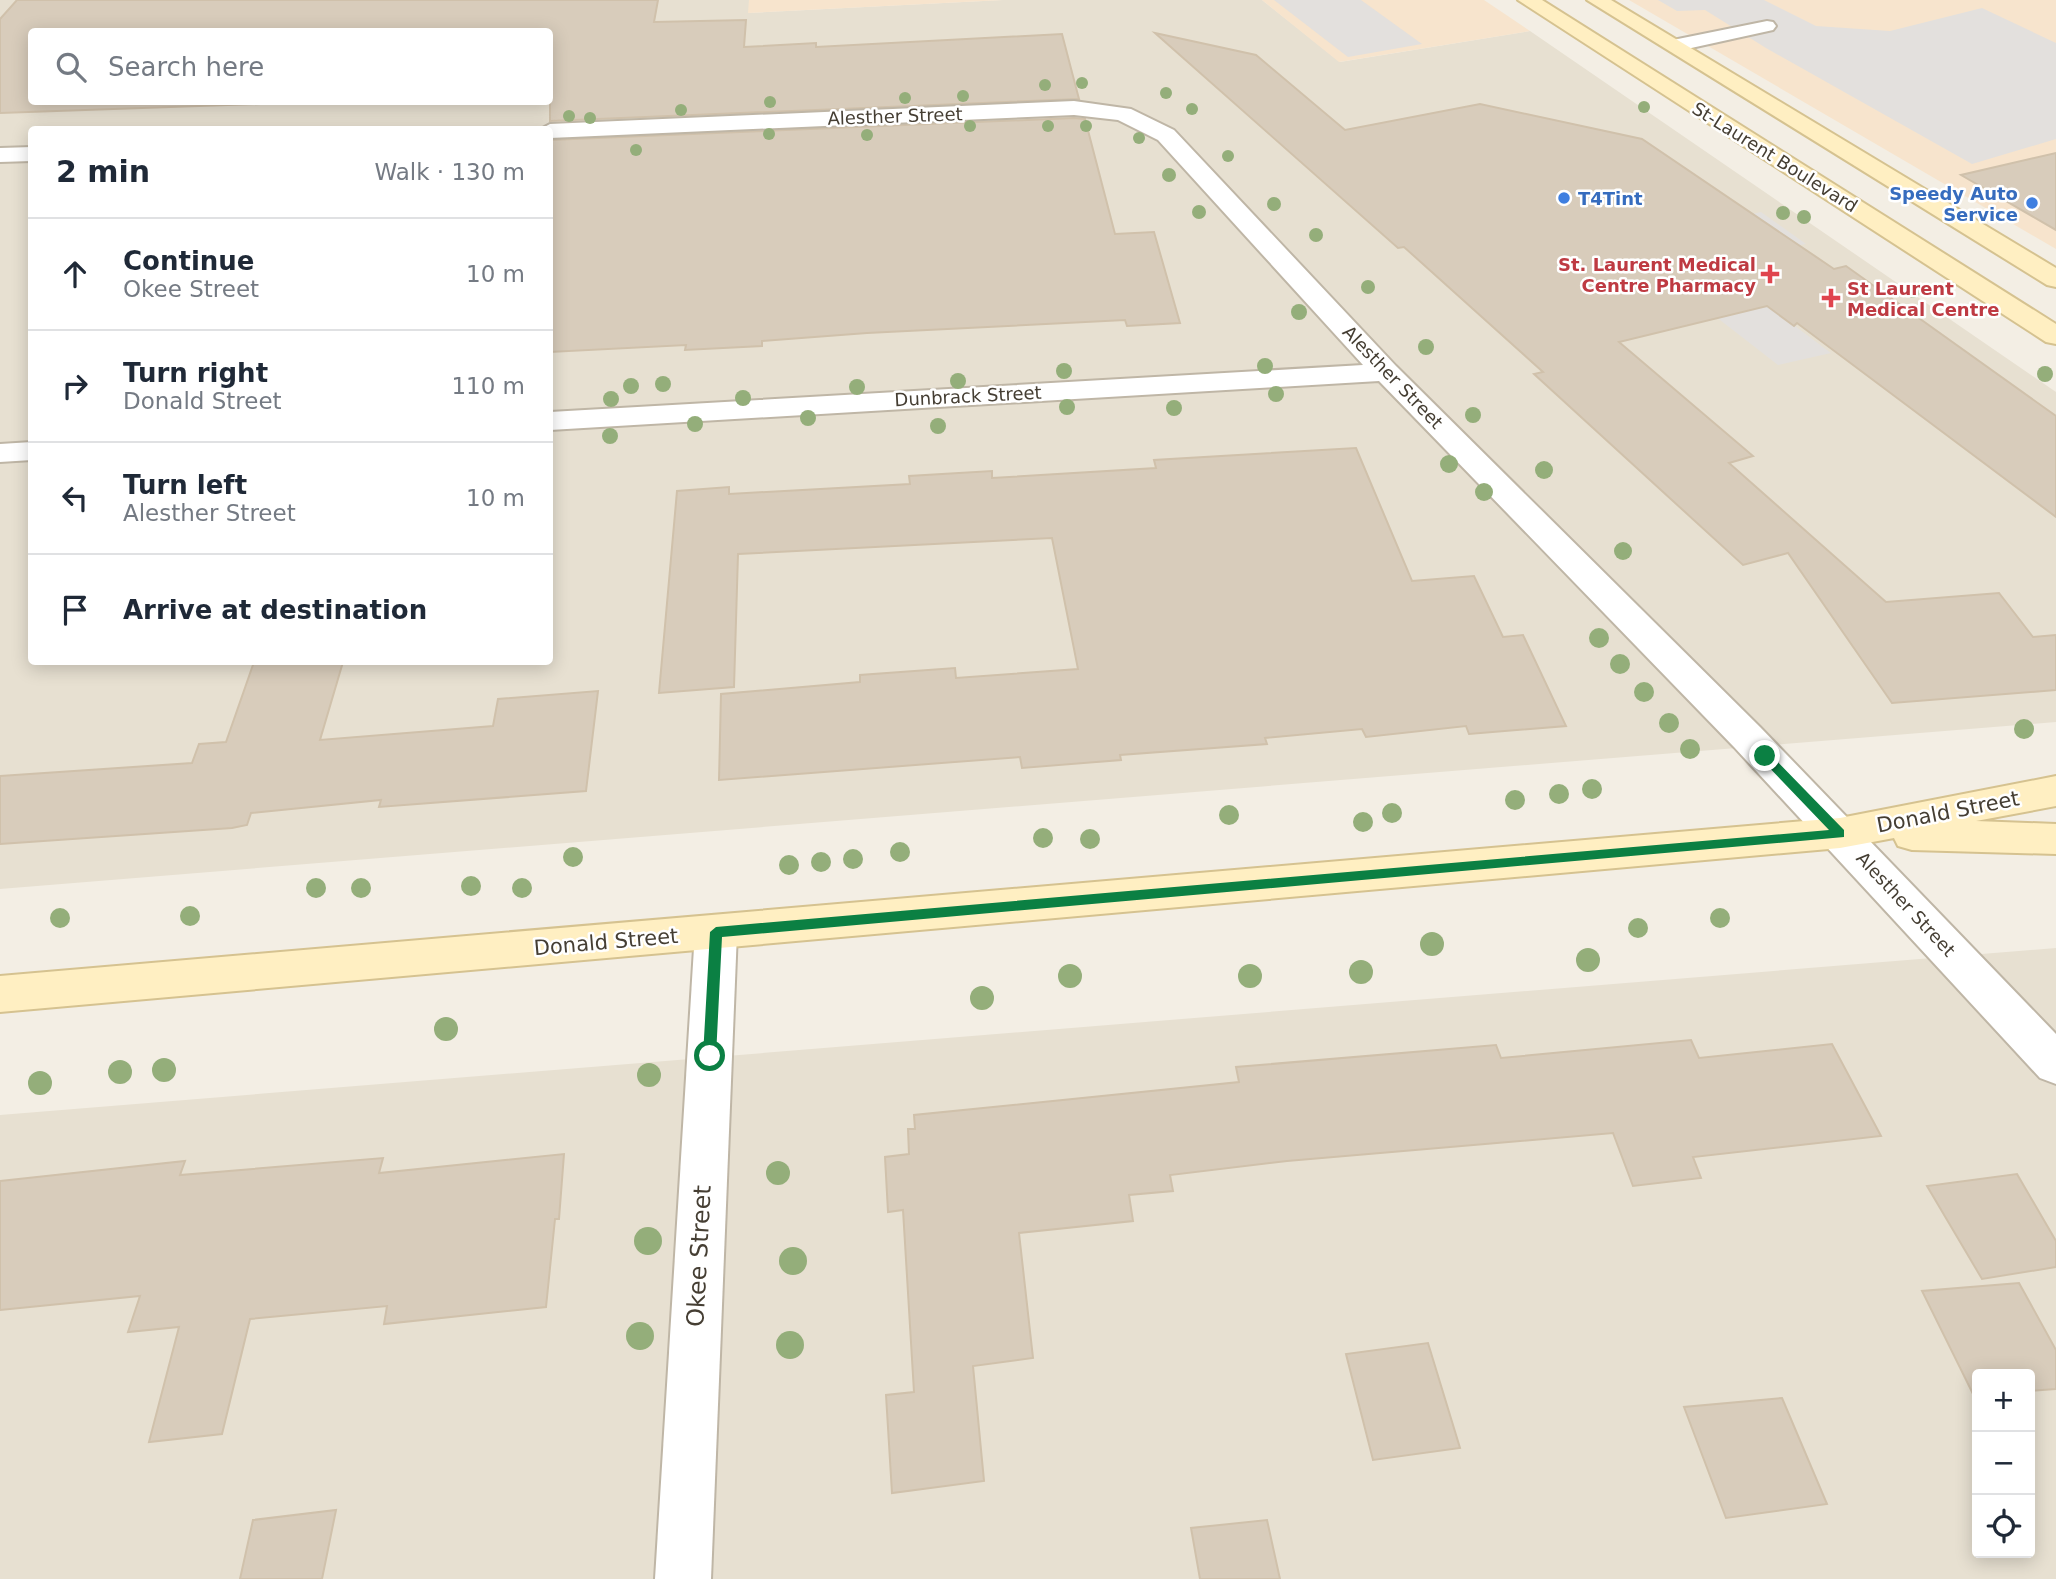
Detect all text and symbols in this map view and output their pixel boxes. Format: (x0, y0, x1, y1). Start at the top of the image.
search box (28, 28, 553, 105)
icon: search (52, 48, 90, 86)
text: Search here (108, 52, 264, 82)
street label: St-Laurent Boulevard (1689, 98, 1861, 216)
street label: Alesther Street (827, 103, 963, 129)
text: 2 min (56, 154, 150, 189)
text: Walk · 130 m (374, 159, 525, 185)
place label: Speedy Auto Service (1889, 183, 2018, 225)
place label: T4Tint (1578, 188, 1643, 209)
marker: T4Tint (1556, 190, 1572, 206)
marker: Speedy Auto Service (2024, 195, 2040, 211)
text: Continue (123, 246, 254, 276)
place label: St. Laurent Medical Centre Pharmacy (1558, 254, 1756, 296)
icon: ahead (56, 255, 94, 293)
text: 10 m (466, 261, 525, 287)
marker: St. Laurent Medical Centre Pharmacy (1762, 266, 1778, 282)
text: Okee Street (123, 276, 259, 302)
place label: St Laurent Medical Centre (1847, 278, 1999, 320)
marker: St Laurent Medical Centre (1821, 288, 1841, 308)
street label: Alesther Street (1339, 321, 1447, 433)
text: Turn right (123, 358, 268, 388)
icon: right (56, 367, 94, 405)
text: 110 m (451, 373, 525, 399)
street label: Dunbrack Street (894, 382, 1042, 410)
text: Donald Street (123, 388, 282, 414)
text: Turn left (123, 470, 247, 500)
icon: left (56, 479, 94, 517)
text: 10 m (466, 485, 525, 511)
text: Alesther Street (123, 500, 296, 526)
icon: arrive (56, 591, 94, 629)
text: Arrive at destination (123, 595, 427, 625)
route end (1749, 740, 1780, 771)
street label: Donald Street (1875, 786, 2021, 838)
street label: Alesther Street (1852, 847, 1960, 961)
street label: Donald Street (533, 924, 679, 960)
route start (694, 1040, 725, 1071)
street label: Okee Street (681, 1184, 717, 1328)
map controls (1972, 1369, 2035, 1558)
button: + (1972, 1369, 2035, 1432)
button: − (1972, 1432, 2035, 1495)
button: locate (1972, 1495, 2035, 1558)

